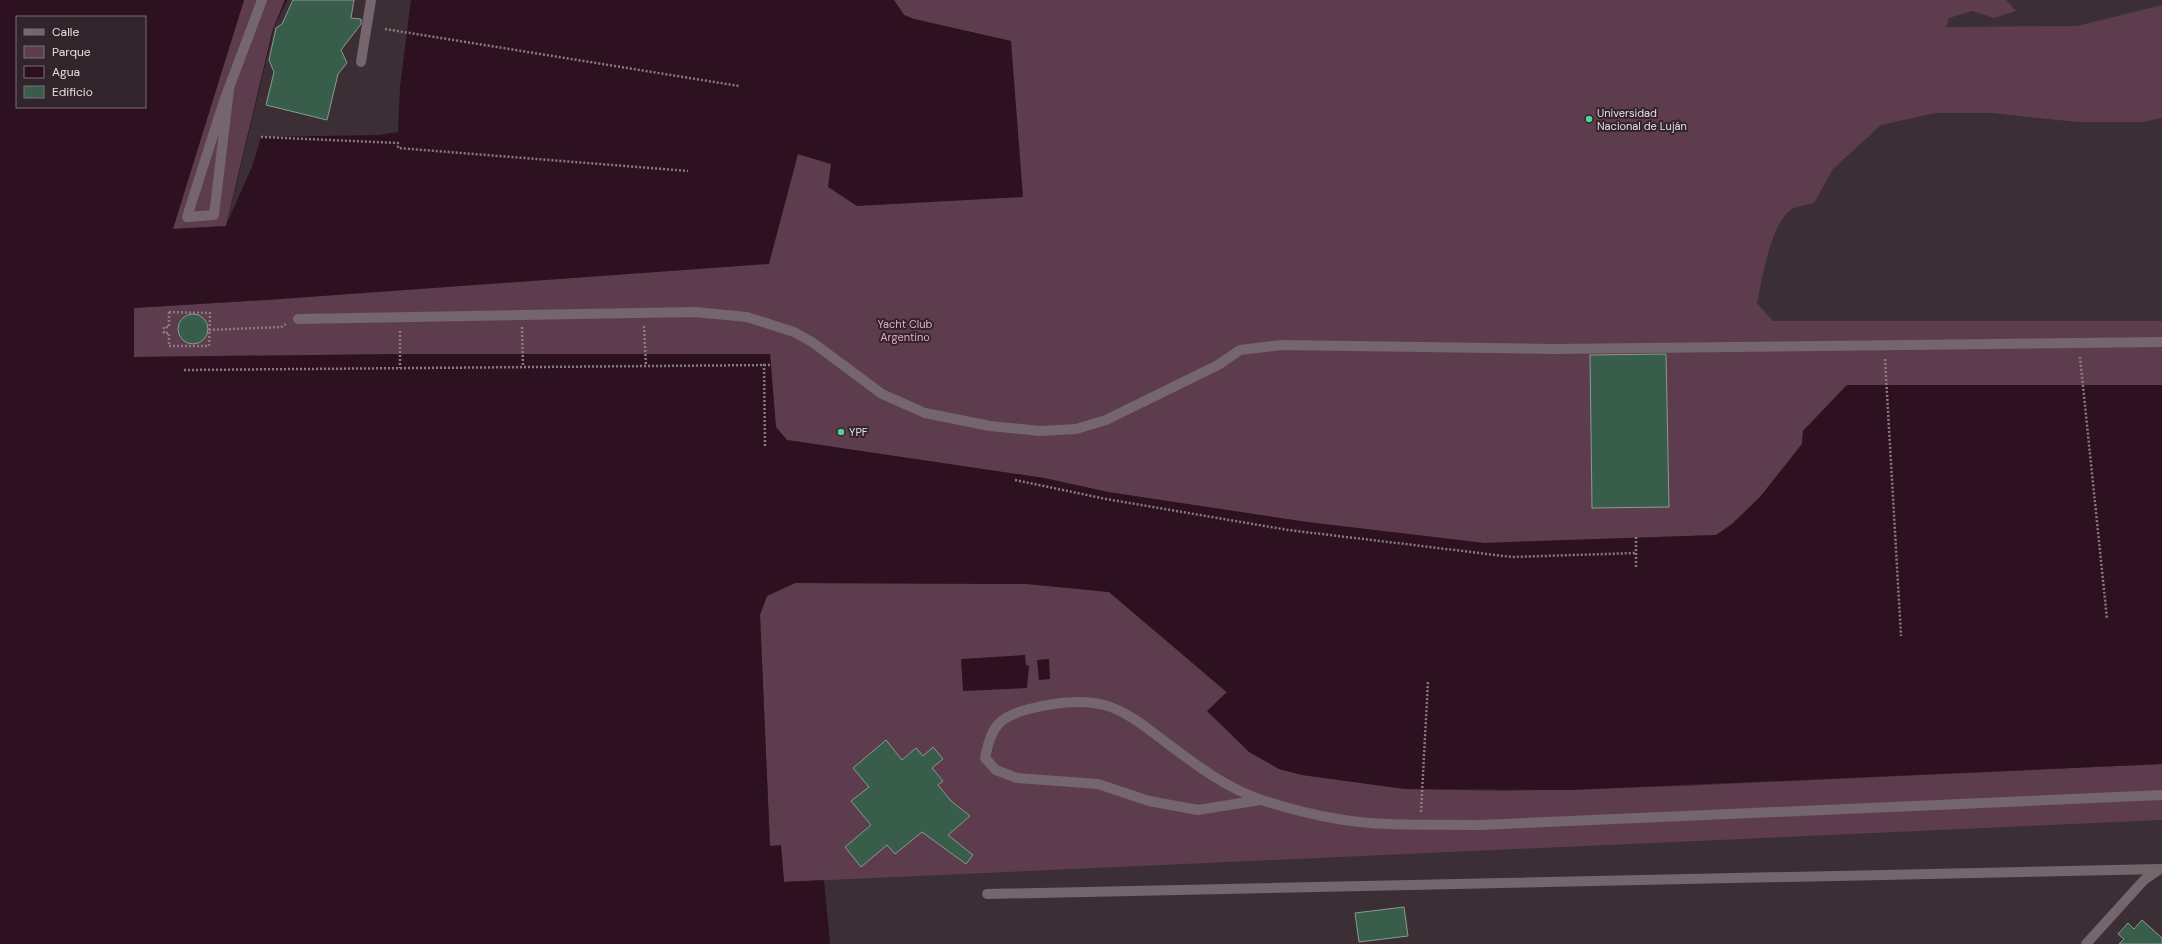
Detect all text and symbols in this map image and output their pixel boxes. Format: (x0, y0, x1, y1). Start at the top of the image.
legend (16, 16, 146, 108)
text: Calle (52, 24, 79, 40)
text: Parque (52, 44, 91, 60)
text: Agua (52, 64, 80, 80)
text: Edificio (52, 84, 93, 100)
place label: Universidad Nacional de Luján (1597, 106, 1687, 133)
marker: Universidad Nacional de Luján (1584, 114, 1594, 124)
park label: Yacht Club Argentino (878, 317, 933, 344)
place label: YPF (849, 425, 868, 439)
marker: YPF (836, 427, 846, 437)

